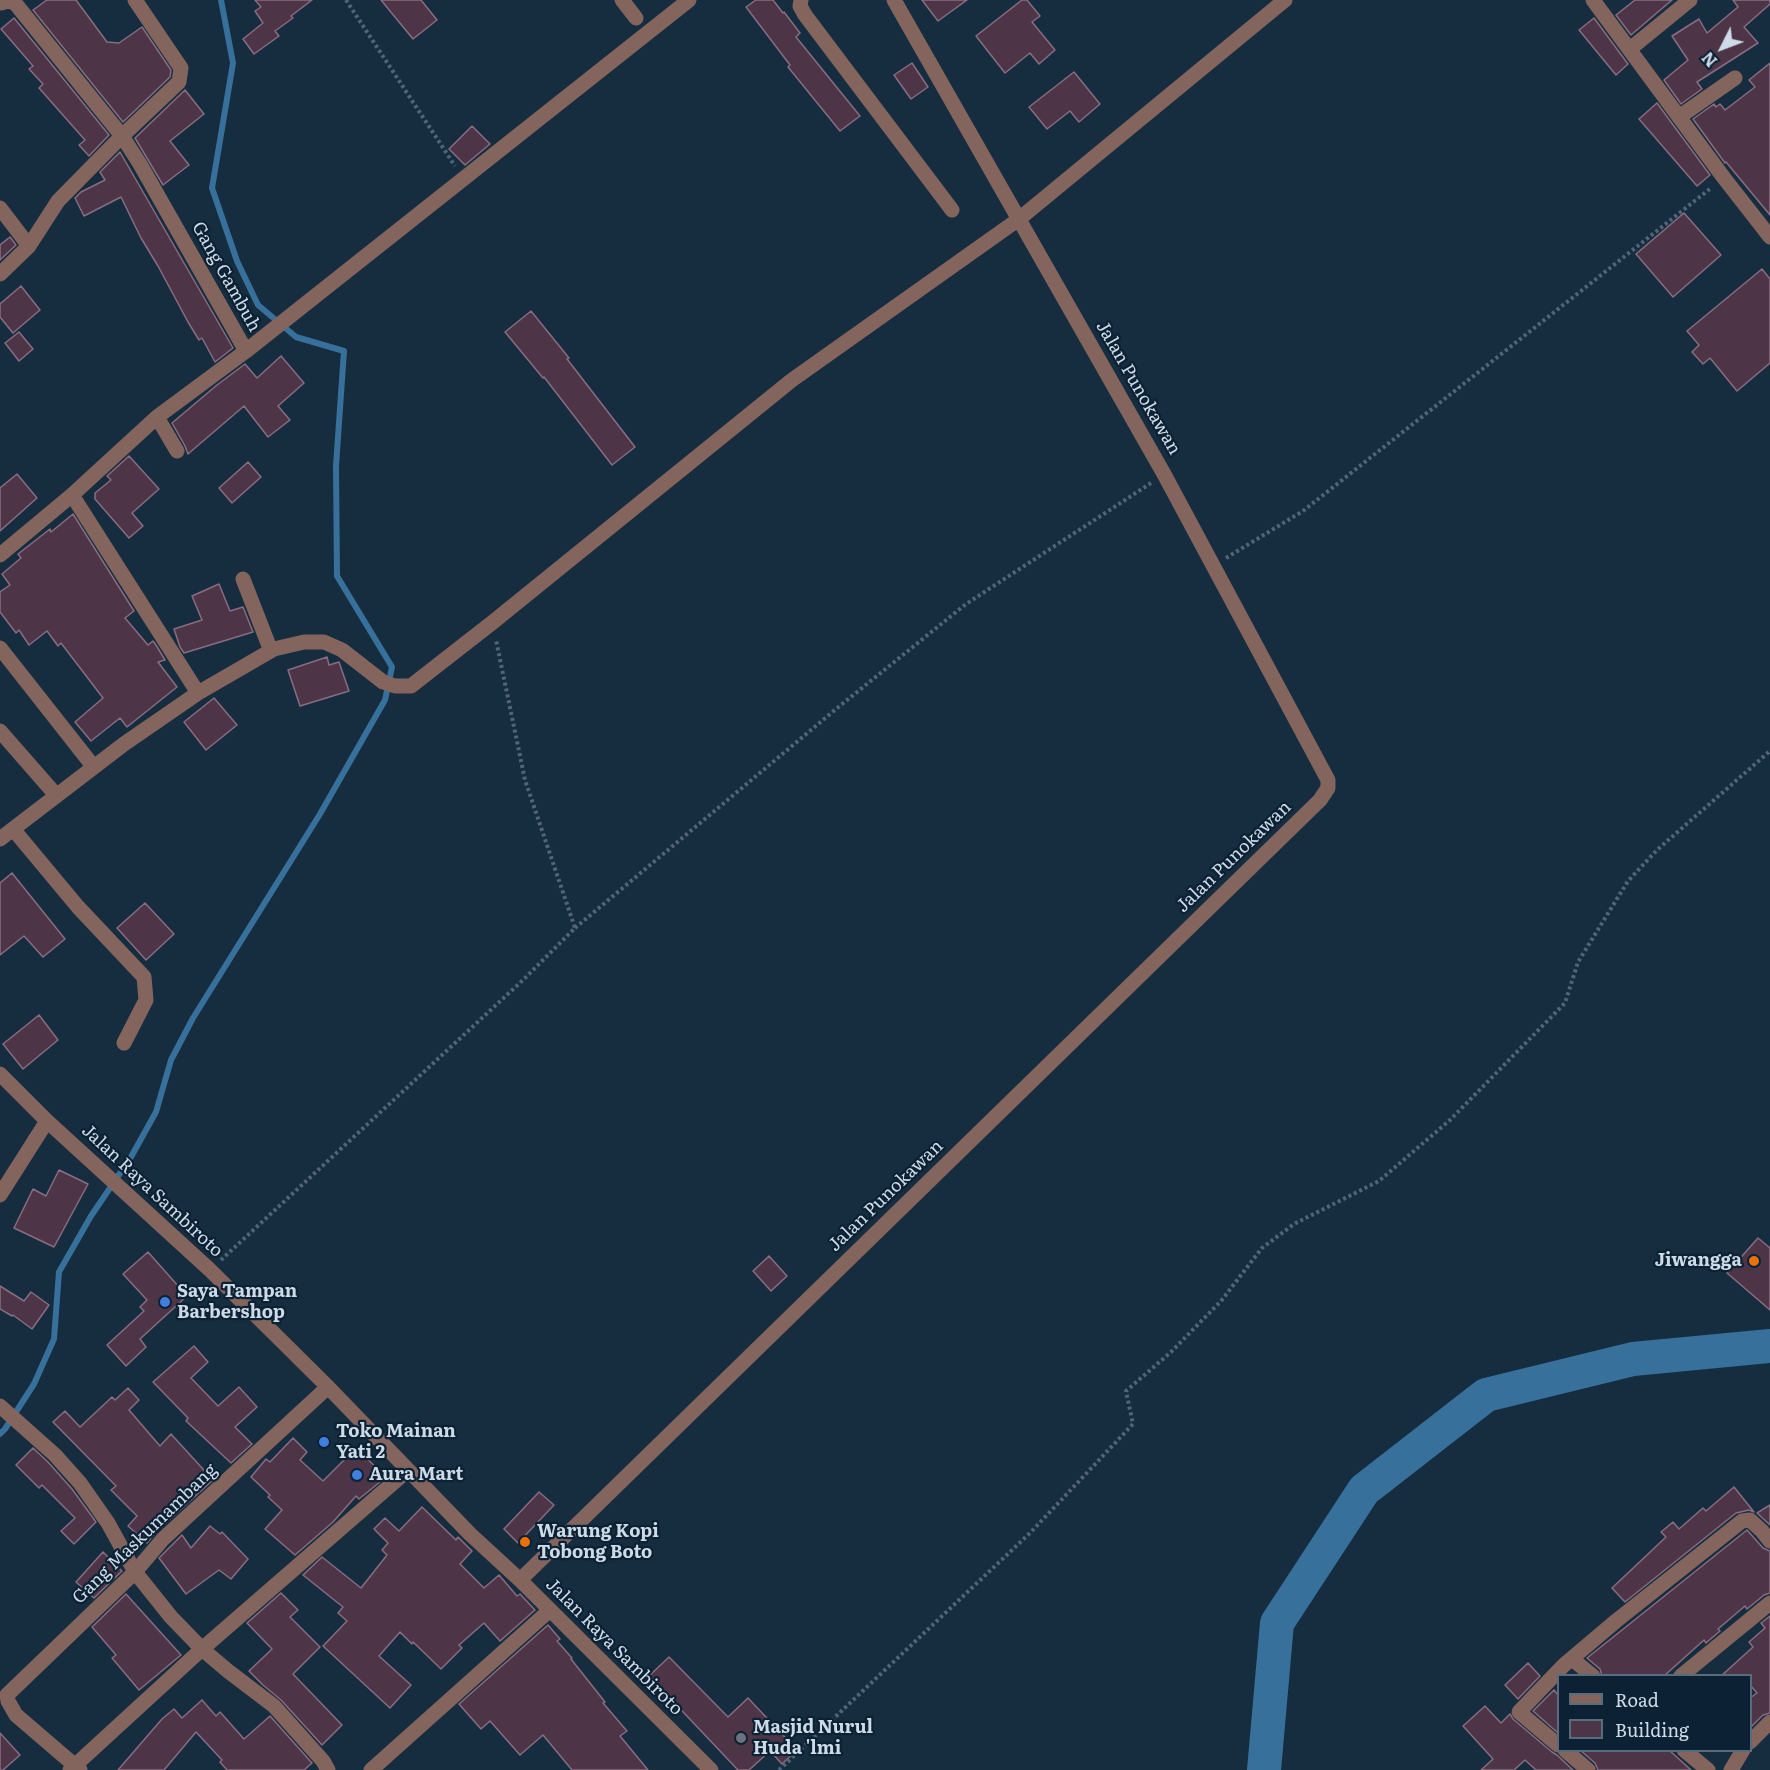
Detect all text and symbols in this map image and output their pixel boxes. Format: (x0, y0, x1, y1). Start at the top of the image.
north arrow (1692, 18, 1752, 78)
text: N (1695, 47, 1722, 73)
street label: Gang Gambuh (187, 218, 265, 336)
street label: Jalan Punokawan (1091, 317, 1185, 459)
street label: Jalan Punokawan (1172, 797, 1296, 917)
street label: Jalan Raya Sambiroto (77, 1120, 227, 1262)
street label: Jalan Punokawan (824, 1136, 948, 1256)
place label: Jiwangga (1655, 1250, 1742, 1272)
marker: Jiwangga (1747, 1254, 1761, 1268)
place label: Saya Tampan Barbershop (177, 1281, 297, 1324)
marker: Saya Tampan Barbershop (158, 1295, 172, 1309)
place label: Toko Mainan Yati 2 (336, 1421, 456, 1464)
marker: Toko Mainan Yati 2 (317, 1435, 331, 1449)
street label: Gang Maskumambang (68, 1459, 222, 1609)
place label: Aura Mart (369, 1464, 463, 1486)
marker: Aura Mart (350, 1468, 364, 1482)
place label: Warung Kopi Tobong Boto (537, 1521, 659, 1564)
marker: Warung Kopi Tobong Boto (518, 1535, 532, 1549)
street label: Jalan Raya Sambiroto (541, 1574, 687, 1720)
legend (1557, 1674, 1752, 1752)
text: Road (1615, 1686, 1659, 1713)
text: Building (1615, 1716, 1689, 1743)
place label: Masjid Nurul Huda 'lmi (753, 1717, 873, 1760)
marker: Masjid Nurul Huda 'lmi (734, 1731, 748, 1745)

